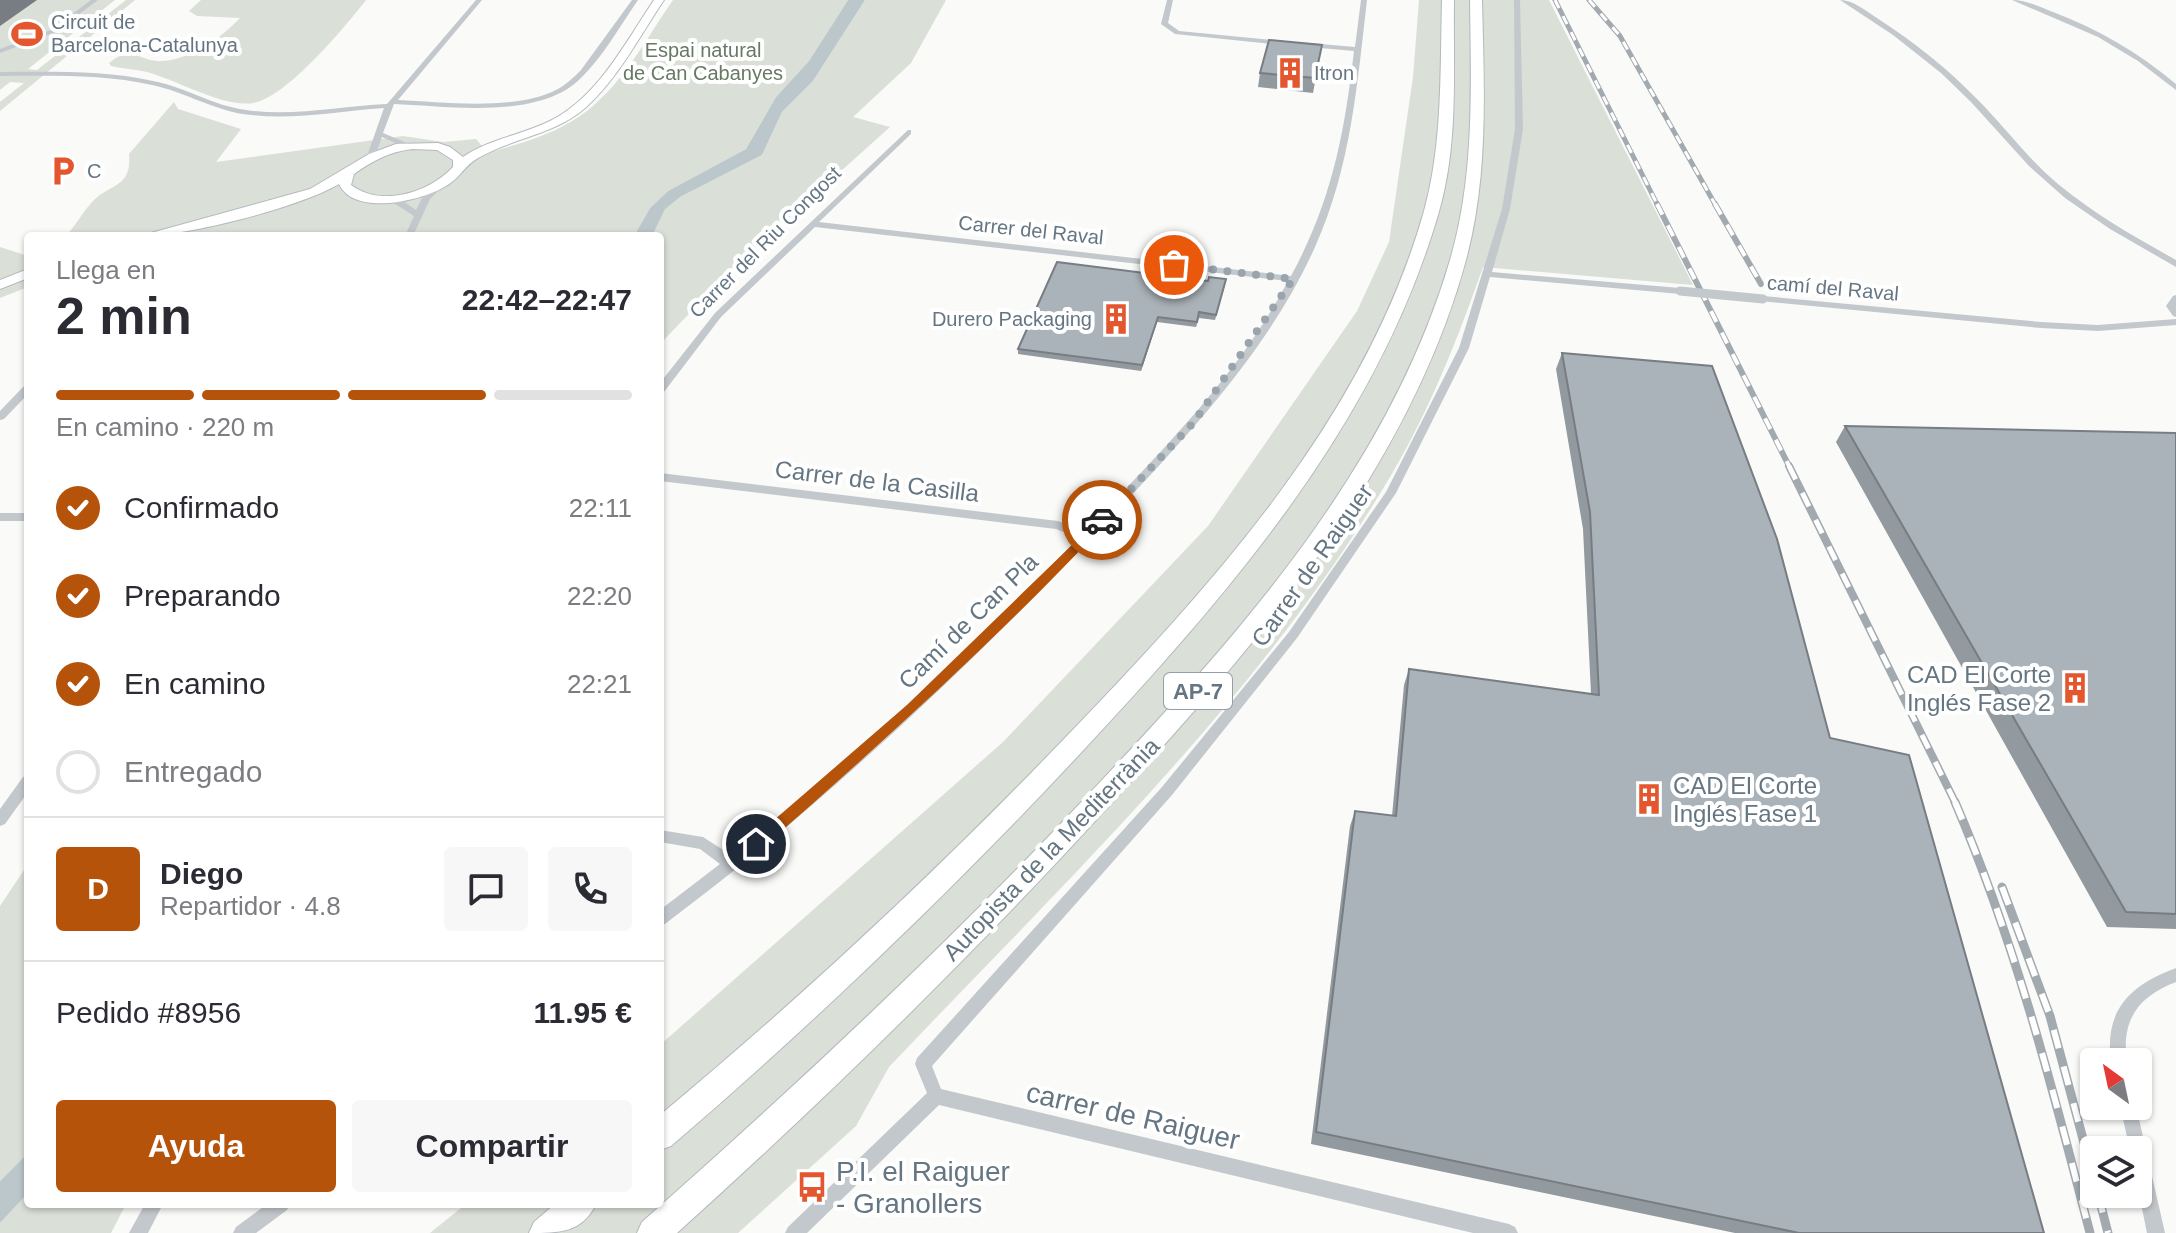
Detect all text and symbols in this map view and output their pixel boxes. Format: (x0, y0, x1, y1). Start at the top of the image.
place label: Circuit de Barcelona-Catalunya (51, 11, 239, 56)
sports icon: Circuit de Barcelona-Catalunya (10, 17, 44, 51)
park label: Espai natural de Can Cabanyes (623, 39, 783, 84)
building icon: Itron (1273, 56, 1307, 90)
place label: Itron (1314, 62, 1354, 84)
parking icon: C (46, 154, 80, 188)
place label: C (87, 160, 101, 182)
street label: Carrer del Riu Congost (685, 162, 845, 322)
street label: Carrer del Raval (957, 211, 1105, 249)
pin (1140, 231, 1208, 299)
icon: bag (1152, 243, 1196, 287)
text: Llega en (56, 255, 156, 285)
street label: camí del Raval (1766, 271, 1900, 305)
text: 22:42–22:47 (462, 283, 632, 316)
text: 2 min (56, 287, 192, 345)
building icon: Durero Packaging (1099, 302, 1133, 336)
place label: Durero Packaging (932, 308, 1092, 330)
text: En camino · 220 m (56, 412, 274, 442)
street label: Carrer de la Casilla (773, 455, 981, 507)
street label: Carrer de Raiguer (1246, 479, 1378, 651)
courier (1062, 480, 1142, 560)
icon: check (56, 486, 100, 530)
text: Confirmado (124, 491, 279, 524)
text: 22:11 (569, 493, 632, 523)
icon: car (1080, 498, 1124, 542)
street label: Camí de Can Pla (893, 547, 1044, 694)
icon: check (56, 574, 100, 618)
text: Preparando (124, 579, 281, 612)
text: 22:20 (567, 581, 632, 611)
place label: CAD El Corte Inglés Fase 2 (1907, 661, 2051, 716)
icon: check (56, 662, 100, 706)
text: En camino (124, 667, 266, 700)
text: 22:21 (567, 669, 632, 699)
building icon: CAD El Corte Inglés Fase 2 (2058, 671, 2092, 705)
road number: AP-7 (1164, 673, 1232, 709)
street label: Autopista de la Mediterrània (937, 732, 1165, 966)
text: Entregado (124, 755, 262, 788)
place label: CAD El Corte Inglés Fase 1 (1673, 772, 1817, 827)
building icon: CAD El Corte Inglés Fase 1 (1632, 782, 1666, 816)
pin (722, 810, 790, 878)
icon: home (734, 822, 778, 866)
button: chat (444, 847, 528, 931)
button: phone (548, 847, 632, 931)
text: Diego (160, 857, 243, 890)
text: D (87, 872, 109, 905)
text: Repartidor · 4.8 (160, 891, 341, 921)
text: Pedido #8956 (56, 996, 241, 1029)
text: 11.95 € (534, 996, 632, 1029)
north arrow (2080, 1048, 2152, 1120)
map controls (2080, 1048, 2152, 1208)
street label: carrer de Raiguer (1023, 1076, 1243, 1156)
button: Ayuda (56, 1100, 336, 1192)
button: Compartir (352, 1100, 632, 1192)
button: layers (2080, 1136, 2152, 1208)
place label: P.I. el Raiguer - Granollers (836, 1156, 1010, 1219)
bus stop icon: P.I. el Raiguer - Granollers (795, 1170, 829, 1204)

